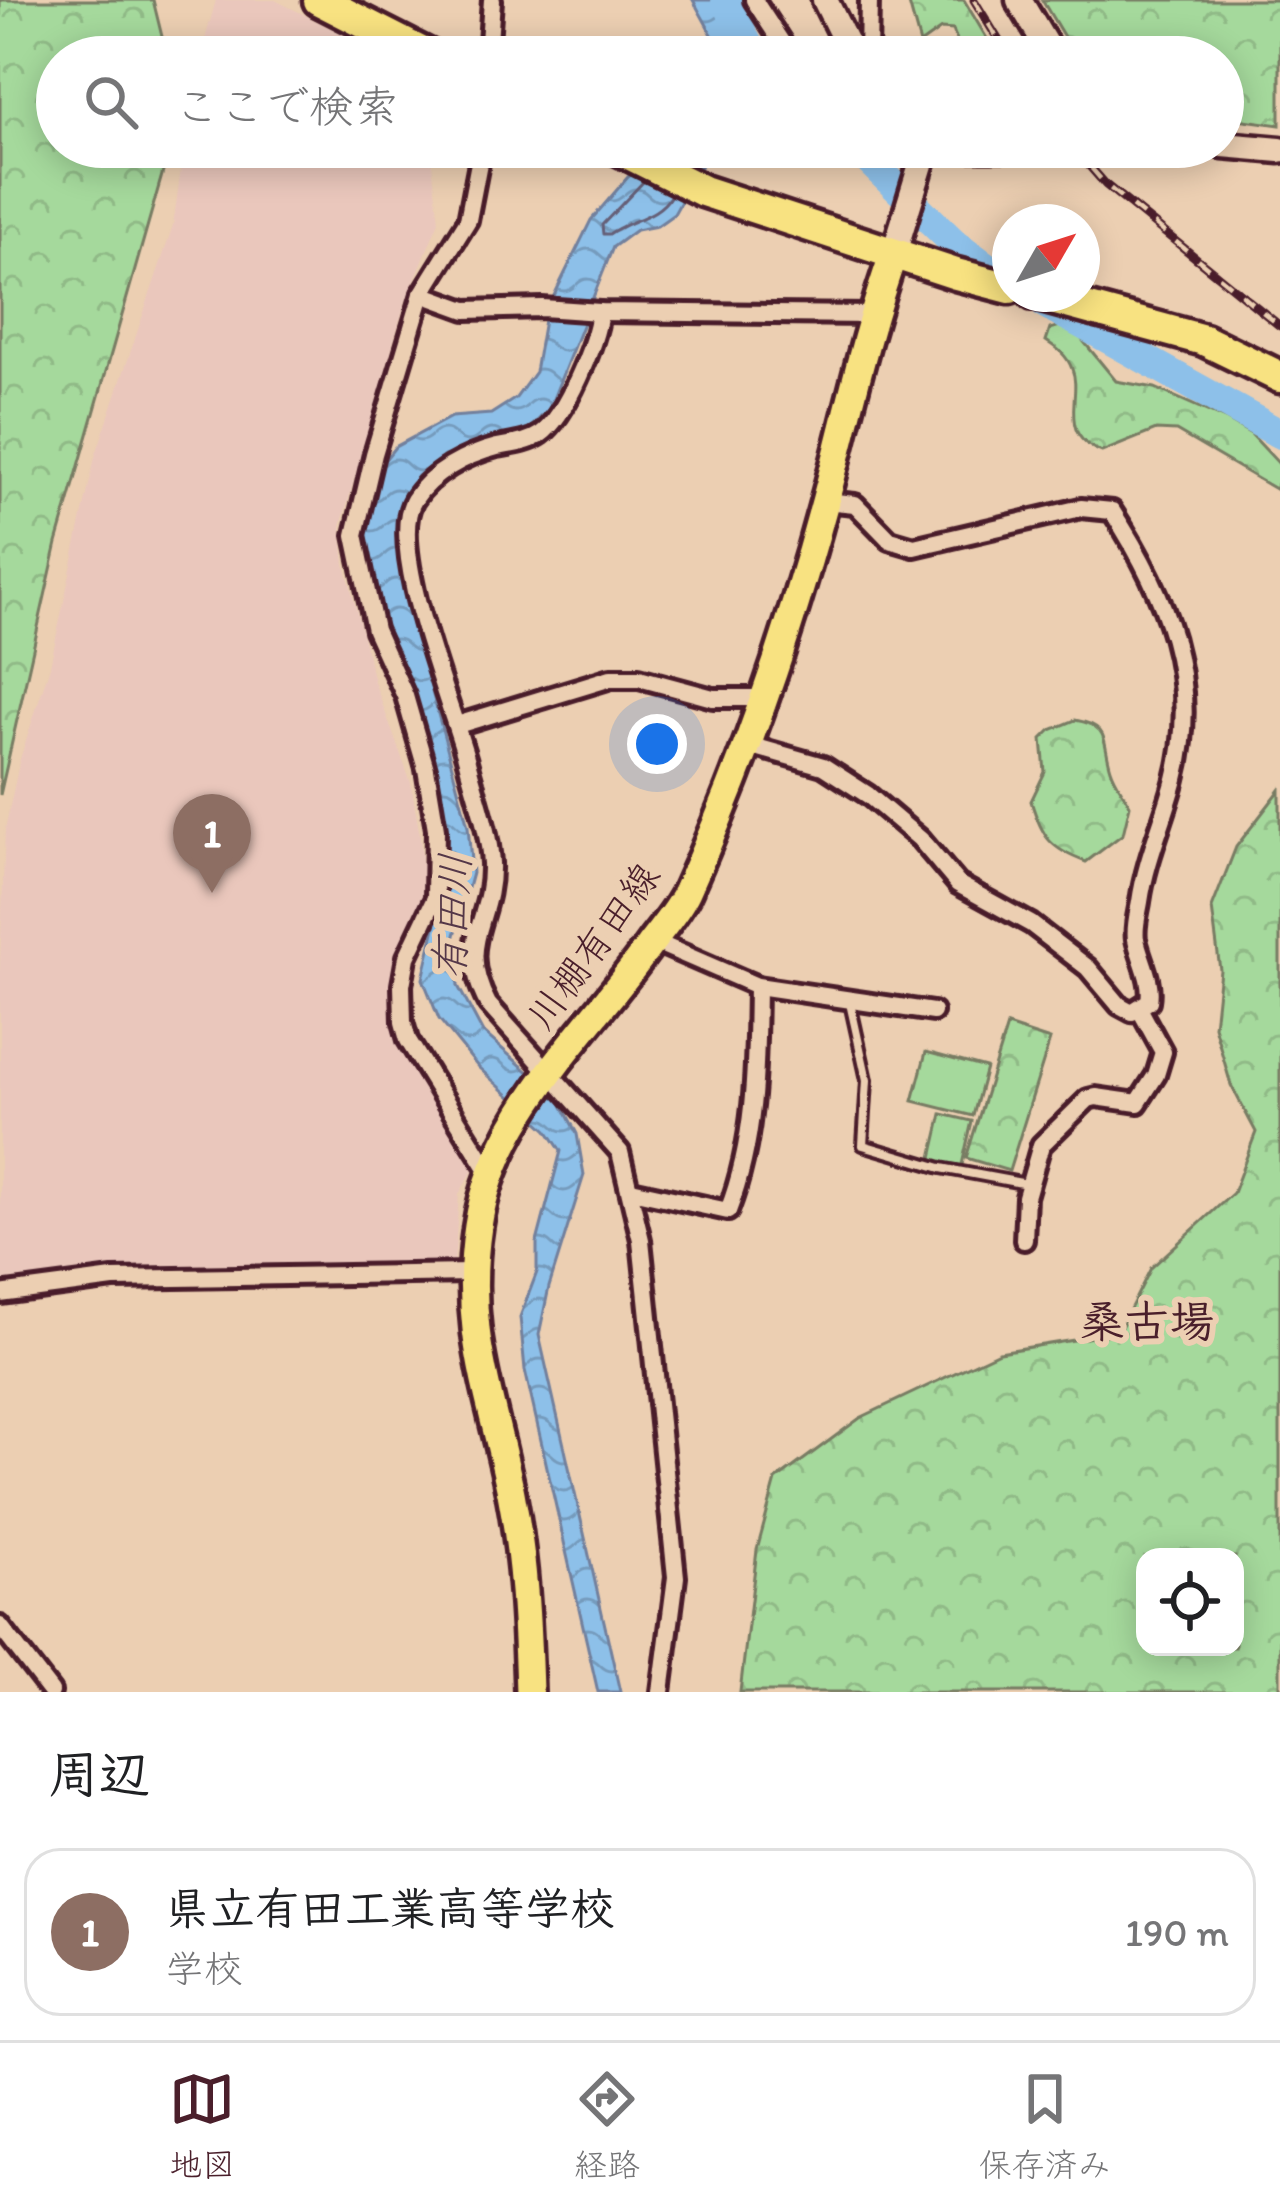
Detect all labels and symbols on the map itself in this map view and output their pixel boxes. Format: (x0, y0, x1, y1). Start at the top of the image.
north arrow (992, 204, 1100, 312)
your location (627, 714, 687, 774)
pin: 1 (173, 794, 251, 893)
water label: 有田川 (423, 852, 481, 980)
street label: 川棚有田線 (517, 853, 669, 1039)
district label: 桑古場 (1079, 1294, 1215, 1348)

